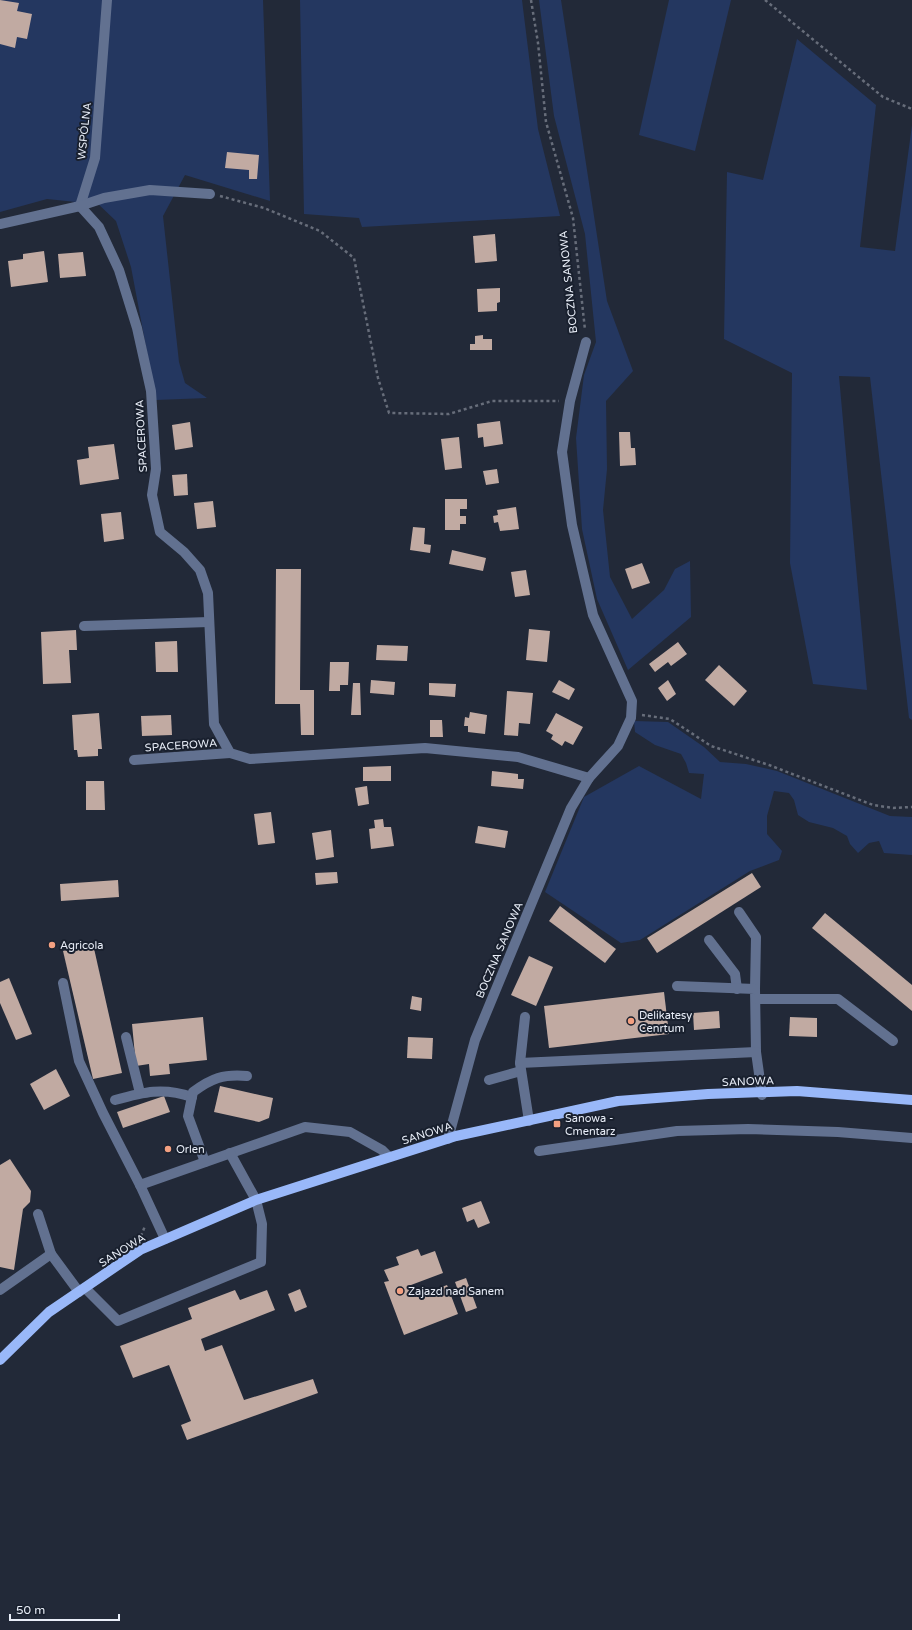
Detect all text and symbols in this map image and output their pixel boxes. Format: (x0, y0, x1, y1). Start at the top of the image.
street label: WSPÓLNA (74, 102, 94, 160)
street label: BOCZNA SANOWA (557, 230, 580, 334)
street label: SPACEROWA (133, 399, 150, 473)
street label: SPACEROWA (144, 736, 218, 755)
street label: BOCZNA SANOWA (473, 900, 526, 1000)
place label: Agricola (60, 939, 103, 952)
marker: Agricola (47, 940, 57, 950)
place label: Delikatesy Cenrtum (639, 1009, 692, 1035)
marker: Delikatesy Cenrtum (626, 1016, 636, 1026)
street label: SANOWA (722, 1074, 774, 1089)
place label: Sanowa - Cmentarz (565, 1112, 616, 1138)
marker: Sanowa - Cmentarz (552, 1119, 562, 1129)
street label: SANOWA (400, 1120, 454, 1147)
place label: Orlen (176, 1143, 205, 1156)
marker: Orlen (163, 1144, 173, 1154)
street label: SANOWA (97, 1231, 148, 1270)
place label: Zajazd nad Sanem (408, 1285, 504, 1298)
marker: Zajazd nad Sanem (395, 1286, 405, 1296)
scale bar (10, 1596, 119, 1622)
text: 50 m (16, 1603, 45, 1617)

